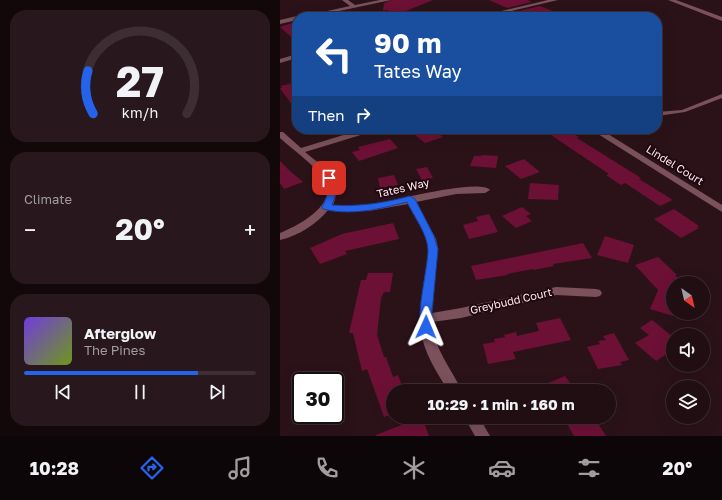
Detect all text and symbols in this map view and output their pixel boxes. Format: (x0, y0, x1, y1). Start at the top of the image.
text: 90 m (374, 26, 441, 59)
icon: left (308, 28, 360, 80)
text: 27 (116, 56, 164, 106)
text: Tates Way (374, 60, 462, 82)
text: km/h (122, 104, 158, 121)
icon: right (352, 104, 374, 126)
text: Then (308, 106, 344, 124)
street label: Lindel Court (644, 142, 706, 187)
pin (312, 161, 346, 195)
icon: arrive (318, 167, 340, 189)
street label: Tates Way (375, 175, 430, 200)
text: Climate (24, 191, 72, 207)
text: 20° (115, 211, 165, 247)
text: − (24, 216, 36, 243)
text: + (244, 216, 256, 243)
north arrow (666, 276, 710, 320)
map controls (666, 276, 710, 424)
street label: Greybudd Court (469, 285, 553, 316)
position arrow (405, 306, 447, 348)
text: Afterglow (84, 324, 156, 342)
button: sound (666, 328, 710, 372)
text: The Pines (84, 342, 145, 358)
speed limit sign: 30 (292, 372, 344, 424)
button: layers (666, 380, 710, 424)
icon: previous (52, 381, 74, 403)
icon: pause (129, 381, 151, 403)
icon: next (206, 381, 228, 403)
text: 10:29 · 1 min · 160 m (427, 395, 575, 413)
icon: directions (138, 454, 166, 482)
icon: music (226, 454, 254, 482)
icon: phone (313, 454, 341, 482)
icon: climate (400, 454, 428, 482)
icon: car (488, 454, 516, 482)
icon: filters (575, 454, 603, 482)
text: 10:28 (30, 457, 79, 479)
text: 20° (663, 457, 692, 479)

